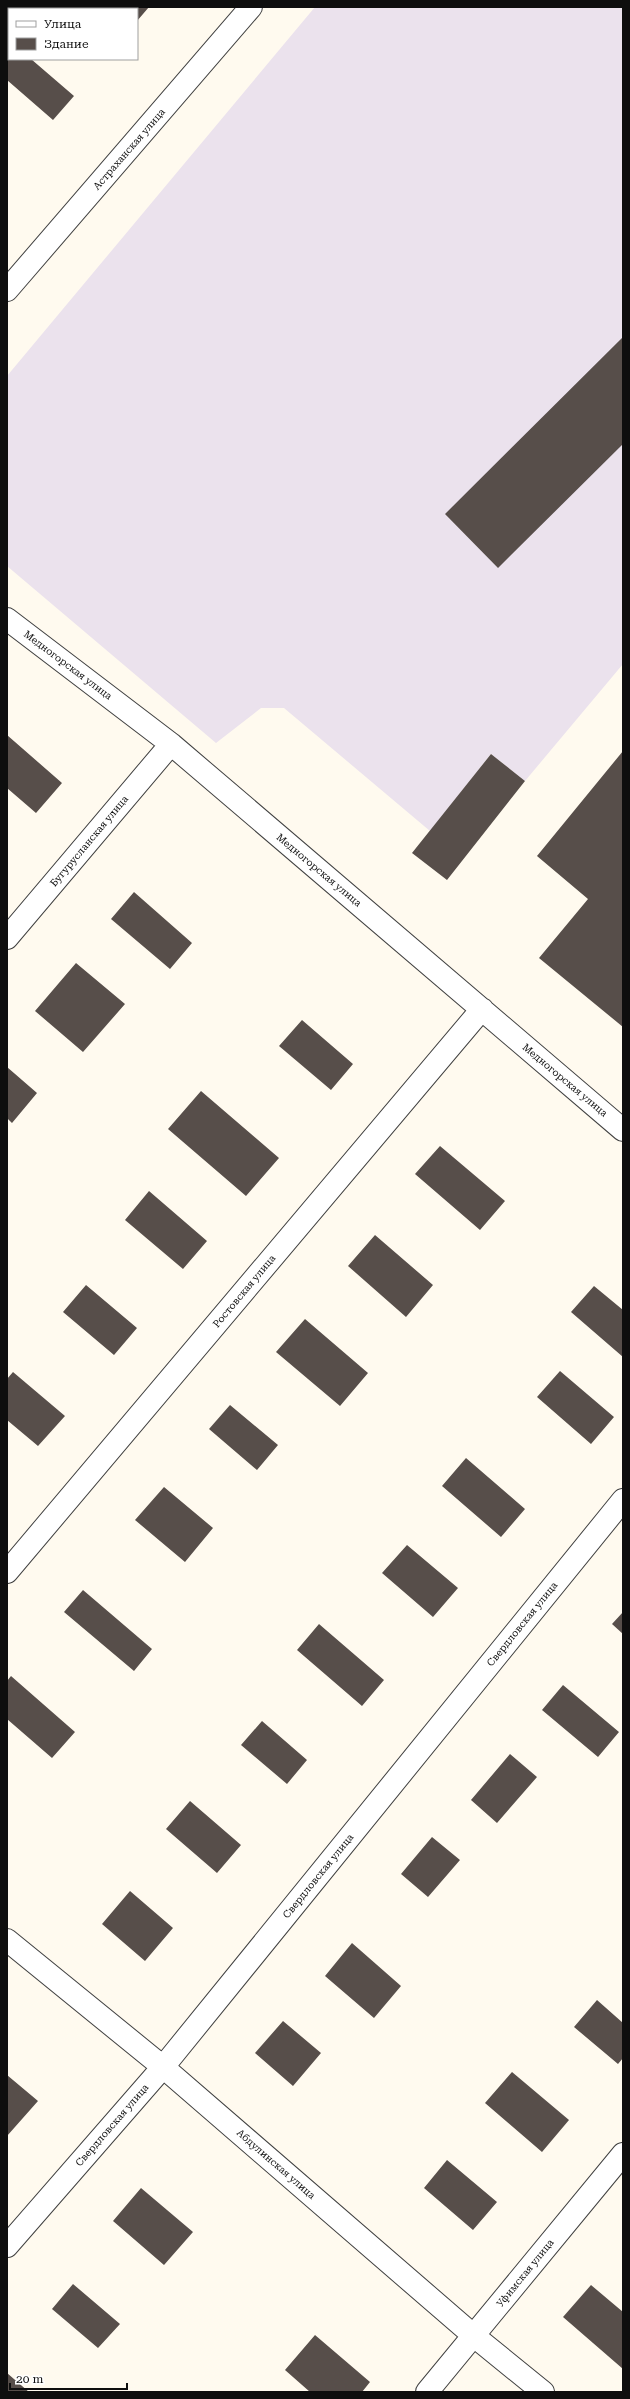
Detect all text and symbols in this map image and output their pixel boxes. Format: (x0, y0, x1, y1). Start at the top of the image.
legend (8, 8, 138, 60)
text: Улица (44, 17, 82, 31)
text: Здание (44, 37, 89, 51)
street label: Астраханская улица (91, 106, 168, 192)
street label: Медногорская улица (22, 628, 115, 702)
street label: Бугурусланская улица (48, 793, 131, 889)
street label: Медногорская улица (274, 831, 364, 909)
street label: Медногорская улица (520, 1041, 610, 1119)
street label: Ростовская улица (211, 1252, 278, 1329)
street label: Свердловская улица (485, 1579, 560, 1668)
street label: Свердловская улица (281, 1831, 356, 1920)
street label: Свердловская улица (73, 2081, 151, 2168)
street label: Абдулинская улица (235, 2127, 318, 2201)
street label: Уфимская улица (494, 2236, 556, 2309)
scale bar (10, 2365, 127, 2391)
text: 20 m (16, 2372, 43, 2386)

